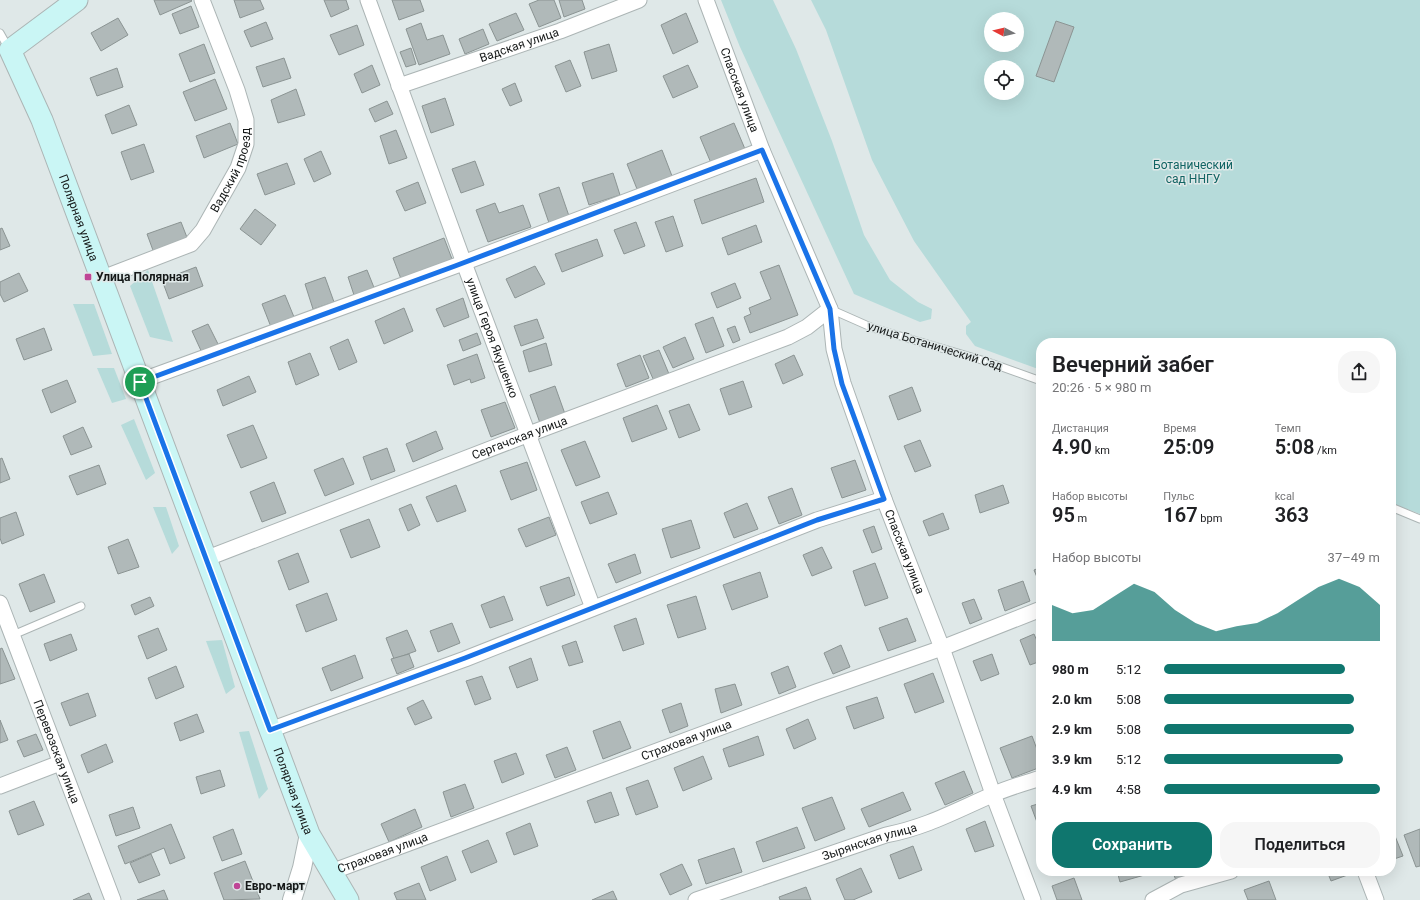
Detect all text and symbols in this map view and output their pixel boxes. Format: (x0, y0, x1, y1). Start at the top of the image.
north arrow (984, 12, 1024, 52)
map controls (984, 12, 1024, 100)
street label: Вадская улица (478, 25, 561, 65)
street label: Спасская улица (717, 46, 762, 134)
button: locate (984, 60, 1024, 100)
street label: Вадский проезд (207, 128, 254, 215)
park label: Ботанический сад ННГУ (1153, 158, 1233, 186)
street label: Полярная улица (56, 172, 101, 263)
place label: Улица Полярная (96, 270, 189, 284)
marker: Улица Полярная (83, 272, 93, 282)
street label: улица Героя Якушенко (463, 276, 521, 400)
street label: улица Ботанический Сад (866, 319, 1004, 373)
button: share (1338, 351, 1380, 393)
text: Вечерний забег (1052, 352, 1214, 377)
pin (123, 365, 157, 399)
icon: arrive (129, 371, 151, 393)
text: 20:26 · 5 × 980 m (1052, 380, 1151, 395)
street label: Сергачская улица (470, 413, 569, 462)
text: Дистанция (1052, 422, 1109, 435)
text: Время (1163, 422, 1196, 435)
text: Темп (1275, 422, 1301, 435)
text: 4.90 (1052, 435, 1092, 459)
text: 25:09 (1163, 435, 1214, 459)
text: 5:08 (1275, 435, 1314, 459)
text: km (1092, 444, 1110, 457)
text: /km (1314, 444, 1337, 457)
text: Набор высоты (1052, 490, 1128, 503)
text: Пульс (1163, 490, 1194, 503)
text: kcal (1275, 490, 1295, 503)
text: 95 (1052, 503, 1075, 527)
text: 167 (1163, 503, 1198, 527)
text: 363 (1275, 503, 1309, 527)
street label: Спасская улица (882, 507, 927, 596)
text: m (1075, 512, 1087, 525)
text: bpm (1198, 512, 1222, 525)
text: Набор высоты (1052, 550, 1141, 565)
text: 37–49 m (1328, 550, 1380, 565)
text: 980 m (1052, 662, 1089, 677)
text: 5:12 (1116, 662, 1141, 677)
text: 2.0 km (1052, 692, 1092, 707)
text: 5:08 (1116, 692, 1141, 707)
street label: Перевозская улица (30, 698, 83, 805)
street label: Страховая улица (639, 717, 734, 763)
text: 2.9 km (1052, 722, 1092, 737)
text: 5:08 (1116, 722, 1141, 737)
street label: Полярная улица (270, 746, 316, 836)
text: 3.9 km (1052, 752, 1092, 767)
text: 5:12 (1116, 752, 1141, 767)
text: 4.9 km (1052, 782, 1092, 797)
text: 4:58 (1116, 782, 1141, 797)
street label: Зырянская улица (820, 820, 919, 863)
button: Сохранить (1052, 822, 1212, 868)
button: Поделиться (1220, 822, 1380, 868)
street label: Страховая улица (335, 830, 430, 876)
place label: Евро-март (245, 879, 305, 893)
marker: Евро-март (232, 881, 242, 891)

